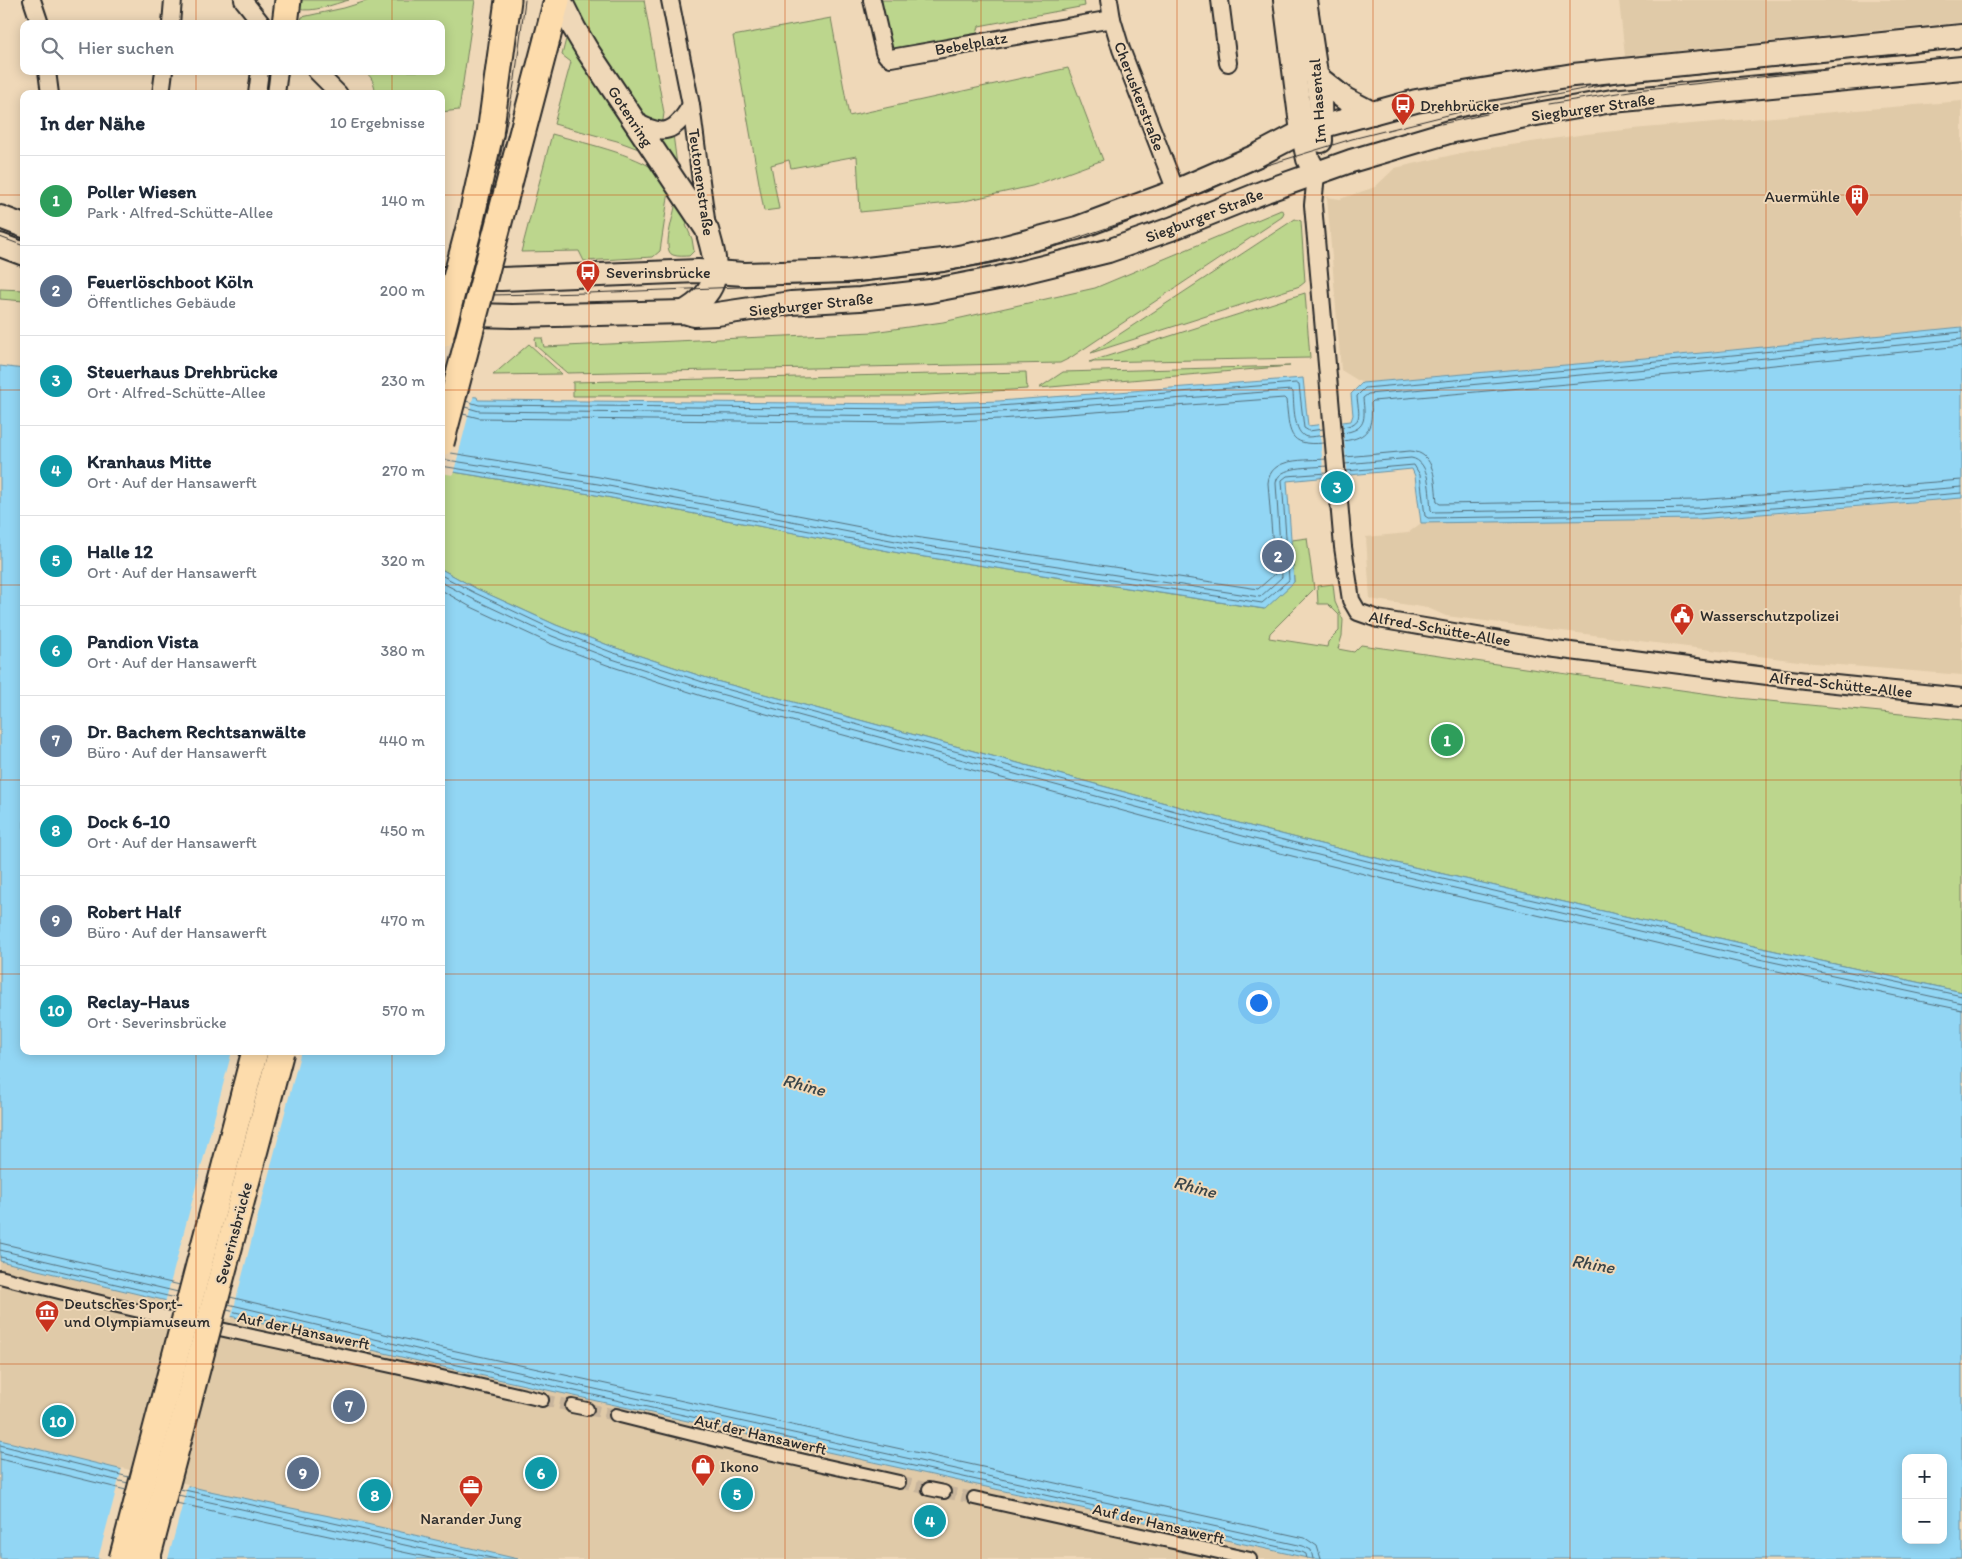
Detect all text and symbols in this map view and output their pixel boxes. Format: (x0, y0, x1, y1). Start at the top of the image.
search box (20, 20, 445, 75)
street label: Bebelplatz (933, 28, 1009, 59)
icon: search (38, 34, 66, 62)
text: Hier suchen (78, 36, 174, 59)
street label: Cheruskerstraße (1110, 39, 1169, 154)
street label: Im Hasental (1305, 57, 1330, 144)
street label: Gotenring (604, 82, 658, 151)
street label: Siegburger Straße (1530, 89, 1656, 126)
bus stop icon: Drehbrücke (1390, 92, 1416, 126)
place label: Drehbrücke (1420, 96, 1500, 115)
text: In der Nähe (40, 110, 145, 135)
text: 10 Ergebnisse (330, 113, 425, 132)
street label: Teutonenstraße (685, 127, 718, 237)
text: Poller Wiesen (87, 180, 196, 203)
building icon: Auermühle (1844, 183, 1870, 217)
street label: Siegburger Straße (1143, 184, 1266, 247)
place label: Auermühle (1765, 187, 1840, 206)
text: 1 (52, 191, 60, 210)
text: 140 m (381, 191, 425, 210)
text: Park · Alfred-Schütte-Allee (87, 203, 273, 222)
bus stop icon: Severinsbrücke (575, 259, 601, 293)
place label: Severinsbrücke (606, 263, 711, 282)
text: Feuerlöschboot Köln (87, 270, 253, 293)
text: 2 (52, 281, 60, 300)
text: 200 m (380, 281, 425, 300)
street label: Siegburger Straße (748, 289, 874, 320)
text: Öffentliches Gebäude (87, 293, 236, 312)
text: Steuerhaus Drehbrücke (87, 360, 278, 383)
text: 3 (52, 371, 60, 390)
text: 230 m (381, 371, 425, 390)
text: Ort · Alfred-Schütte-Allee (87, 383, 266, 402)
text: Kranhaus Mitte (87, 450, 212, 473)
text: 4 (51, 461, 61, 480)
text: 270 m (382, 461, 425, 480)
pin: 3 (1321, 468, 1353, 506)
text: Ort · Auf der Hansawerft (87, 473, 257, 492)
pin: 2 (1262, 537, 1294, 575)
text: Halle 12 (87, 540, 153, 563)
text: 5 (52, 551, 60, 570)
text: 320 m (381, 551, 425, 570)
text: Ort · Auf der Hansawerft (87, 563, 257, 582)
public building icon: Wasserschutzpolizei (1669, 602, 1695, 636)
place label: Wasserschutzpolizei (1700, 606, 1839, 625)
street label: Alfred-Schütte-Allee (1367, 607, 1513, 650)
text: Pandion Vista (87, 630, 199, 653)
text: 6 (52, 641, 60, 660)
text: 380 m (381, 641, 425, 660)
text: Ort · Auf der Hansawerft (87, 653, 257, 672)
street label: Alfred-Schütte-Allee (1768, 668, 1914, 701)
text: Dr. Bachem Rechtsanwälte (87, 720, 306, 743)
pin: 1 (1431, 721, 1463, 759)
text: 7 (52, 731, 60, 750)
text: 440 m (379, 731, 425, 750)
text: Büro · Auf der Hansawerft (87, 743, 267, 762)
text: Dock 6-10 (87, 810, 170, 833)
text: 8 (52, 821, 60, 840)
text: 450 m (380, 821, 425, 840)
text: Ort · Auf der Hansawerft (87, 833, 257, 852)
text: Robert Half (87, 900, 181, 923)
text: 9 (52, 911, 60, 930)
text: 470 m (381, 911, 425, 930)
text: Büro · Auf der Hansawerft (87, 923, 267, 942)
text: Reclay-Haus (87, 990, 190, 1013)
your location (1246, 990, 1272, 1016)
text: 10 (47, 1001, 65, 1020)
text: 570 m (382, 1001, 425, 1020)
text: Ort · Severinsbrücke (87, 1013, 227, 1032)
water label: Rhine (780, 1069, 829, 1102)
water label: Rhine (1171, 1171, 1220, 1204)
street label: Severinsbrücke (211, 1180, 256, 1286)
water label: Rhine (1570, 1249, 1618, 1279)
place label: Deutsches Sport- und Olympiamuseum (64, 1294, 211, 1331)
museum icon: Deutsches Sport- und Olympiamuseum (34, 1299, 60, 1333)
street label: Auf der Hansawerft (236, 1307, 372, 1354)
pin: 7 (333, 1387, 365, 1425)
pin: 10 (42, 1402, 74, 1440)
street label: Auf der Hansawerft (693, 1410, 829, 1459)
shop icon: Ikono (690, 1453, 716, 1487)
pin: 9 (287, 1454, 319, 1492)
pin: 6 (525, 1454, 557, 1492)
map controls (1902, 1454, 1947, 1544)
button: + (1902, 1454, 1947, 1499)
place label: Ikono (720, 1457, 759, 1476)
office icon: Narander Jung (458, 1474, 484, 1508)
pin: 5 (721, 1475, 753, 1513)
pin: 8 (359, 1476, 391, 1514)
street label: Auf der Hansawerft (1091, 1499, 1227, 1548)
button: − (1902, 1499, 1947, 1544)
pin: 4 (914, 1502, 946, 1540)
place label: Narander Jung (420, 1509, 523, 1528)

